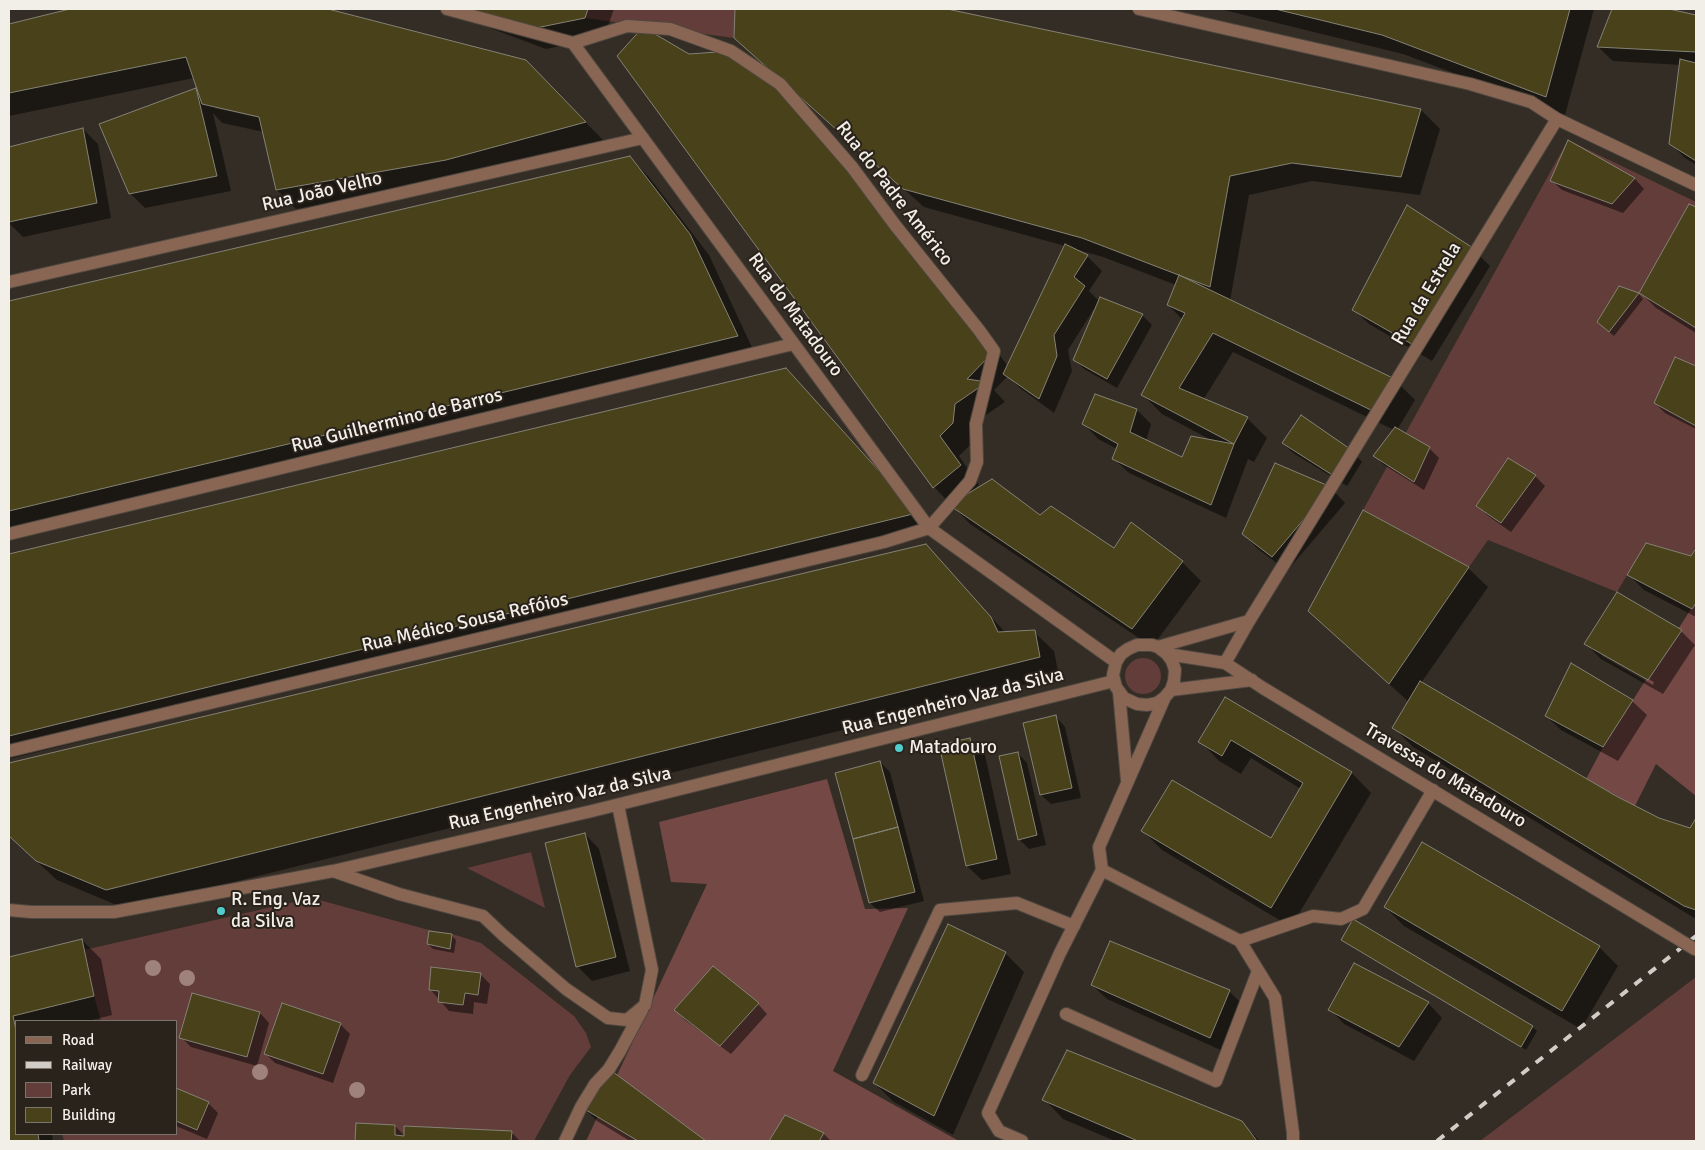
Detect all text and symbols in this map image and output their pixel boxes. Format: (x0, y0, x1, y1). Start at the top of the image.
street label: Rua do Padre Américo (830, 117, 958, 271)
street label: Rua João Velho (260, 167, 384, 217)
street label: Rua da Estrela (1387, 238, 1467, 350)
street label: Rua do Matadouro (743, 249, 847, 381)
street label: Rua Guilhermino de Barros (289, 384, 505, 458)
street label: Rua Médico Sousa Refóios (360, 588, 570, 658)
street label: Rua Engenheiro Vaz da Silva (840, 663, 1066, 741)
street label: Travessa do Matadouro (1360, 719, 1530, 833)
place label: Matadouro (909, 737, 997, 759)
marker: Matadouro (893, 742, 905, 754)
street label: Rua Engenheiro Vaz da Silva (447, 762, 673, 836)
place label: R. Eng. Vaz da Silva (231, 889, 320, 933)
marker: R. Eng. Vaz da Silva (215, 905, 227, 917)
legend (15, 1020, 178, 1135)
text: Road (62, 1031, 94, 1049)
text: Railway (62, 1056, 112, 1074)
text: Park (62, 1081, 91, 1099)
text: Building (62, 1106, 116, 1124)

